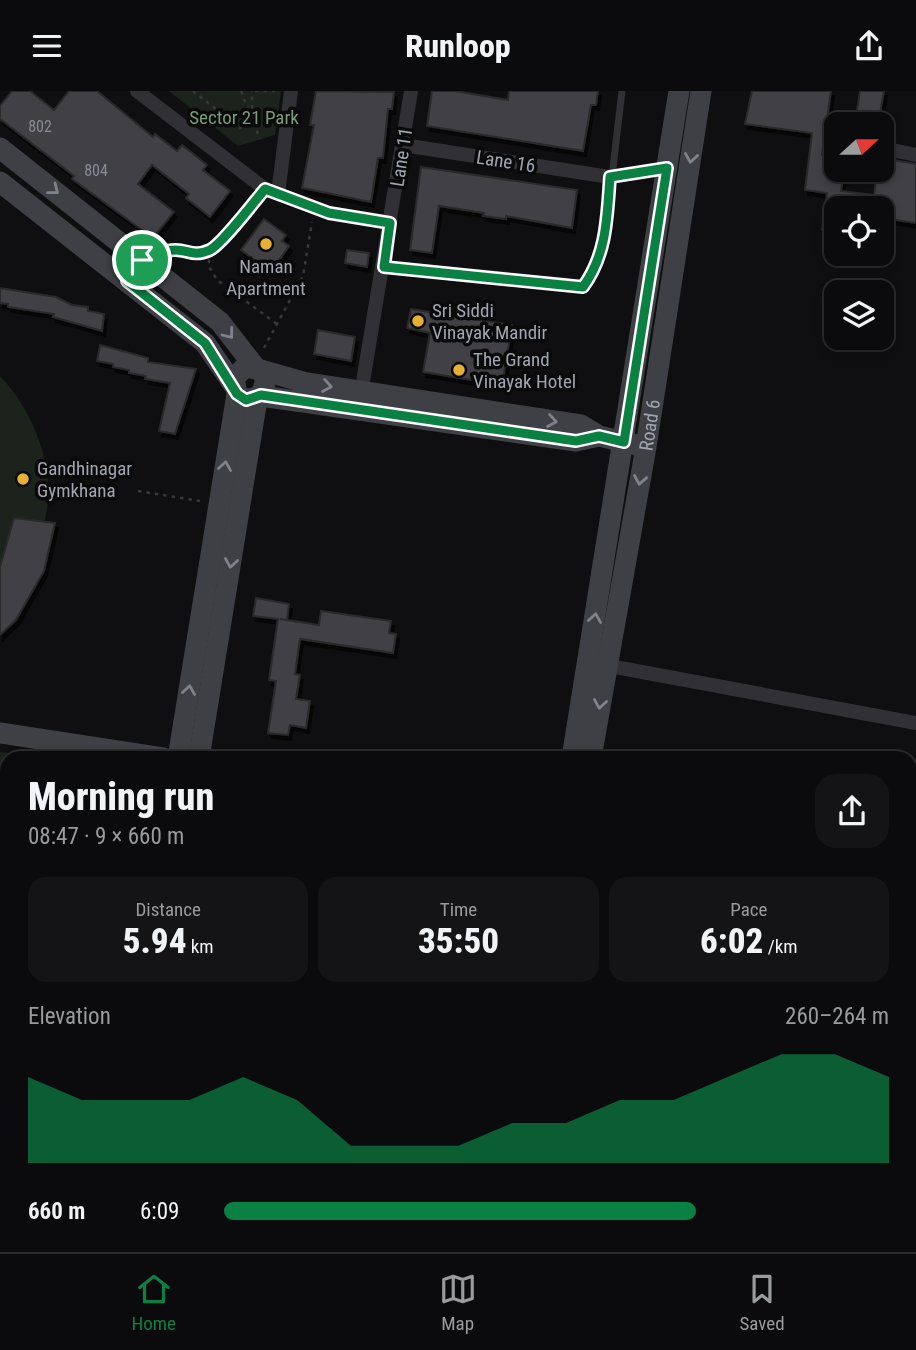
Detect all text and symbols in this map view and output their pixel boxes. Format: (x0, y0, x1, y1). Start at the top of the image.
icon: menu (28, 27, 66, 65)
text: Runloop (405, 27, 511, 65)
icon: share (850, 27, 888, 65)
park label: Sector 21 Park (189, 106, 299, 129)
north arrow (824, 112, 894, 182)
map controls (824, 112, 894, 350)
house number: 802 (28, 117, 52, 136)
street label: Lane 11 (385, 126, 417, 188)
street label: Lane 16 (475, 145, 537, 177)
one-way arrow (684, 153, 699, 164)
house number: 804 (84, 161, 108, 180)
one-way arrow (46, 181, 58, 194)
button: locate (824, 196, 894, 266)
pin (112, 230, 172, 290)
marker: Naman Apartment (258, 236, 274, 252)
icon: arrive (123, 241, 161, 279)
place label: Naman Apartment (226, 255, 306, 300)
button: layers (824, 280, 894, 350)
place label: Sri Siddi Vinayak Mandir (432, 299, 547, 344)
marker: Sri Siddi Vinayak Mandir (410, 313, 426, 329)
one-way arrow (221, 326, 234, 338)
place label: The Grand Vinayak Hotel (473, 348, 576, 393)
marker: The Grand Vinayak Hotel (451, 362, 467, 378)
one-way arrow (321, 378, 333, 393)
street label: Road 6 (635, 398, 665, 453)
one-way arrow (546, 413, 558, 428)
place label: Gandhinagar Gymkhana (37, 457, 132, 502)
one-way arrow (217, 460, 232, 472)
marker: Gandhinagar Gymkhana (15, 471, 31, 487)
one-way arrow (633, 474, 648, 486)
one-way arrow (224, 557, 239, 569)
one-way arrow (587, 612, 602, 624)
one-way arrow (181, 684, 196, 696)
one-way arrow (593, 698, 608, 710)
button: share (815, 774, 889, 848)
text: Morning run (28, 775, 214, 819)
text: 08:47 · 9 × 660 m (28, 823, 184, 850)
text: Distance (135, 898, 201, 921)
text: Time (440, 898, 477, 921)
text: Pace (730, 898, 767, 921)
text: 5.94 (123, 921, 186, 962)
text: 35:50 (418, 921, 499, 962)
text: 6:02 (700, 921, 763, 962)
text: km (186, 935, 214, 958)
text: /km (763, 935, 798, 958)
text: Elevation (28, 1003, 111, 1030)
text: 260–264 m (785, 1003, 889, 1030)
text: 660 m (28, 1198, 85, 1225)
text: 6:09 (140, 1198, 179, 1225)
tab: Home (131, 1270, 176, 1335)
tab: Map (439, 1270, 477, 1335)
tab: Saved (739, 1270, 785, 1335)

